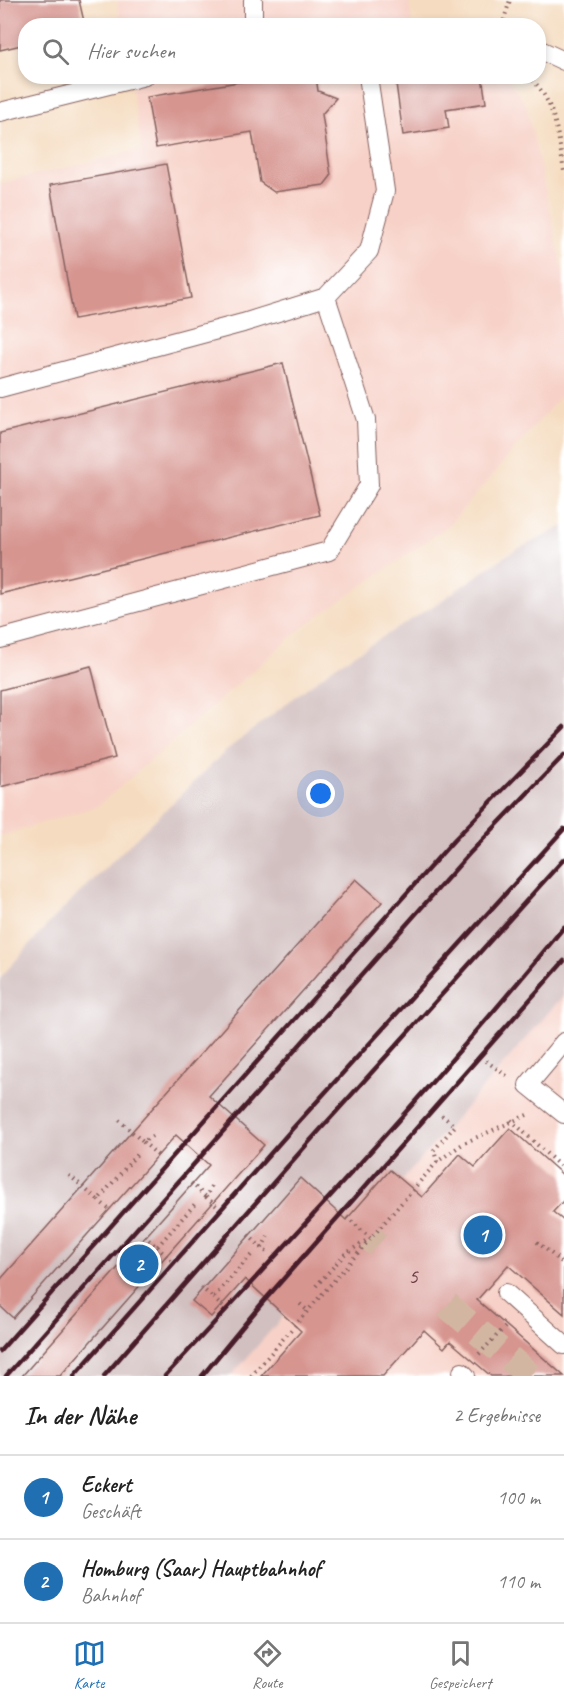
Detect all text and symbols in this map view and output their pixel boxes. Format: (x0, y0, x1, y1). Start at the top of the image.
search box (18, 18, 546, 84)
icon: search (39, 35, 72, 68)
text: Hier suchen (87, 37, 175, 65)
your location (306, 779, 335, 808)
pin: 1 (464, 1212, 502, 1258)
pin: 2 (120, 1242, 158, 1286)
house number: 5 (408, 1262, 419, 1290)
text: In der Nähe (24, 1399, 136, 1432)
text: 2 Ergebnisse (453, 1403, 540, 1428)
text: Eckert (81, 1471, 132, 1499)
text: 1 (39, 1485, 48, 1510)
text: 100 m (497, 1485, 540, 1510)
text: Geschäft (81, 1499, 141, 1524)
text: Homburg (Saar) Hauptbahnhof (81, 1555, 321, 1583)
text: 2 (39, 1569, 48, 1594)
text: 110 m (497, 1569, 540, 1594)
text: Bahnhof (81, 1583, 140, 1608)
tab: Karte (73, 1637, 106, 1693)
tab: Route (251, 1637, 284, 1693)
tab: Gespeichert (429, 1637, 491, 1693)

